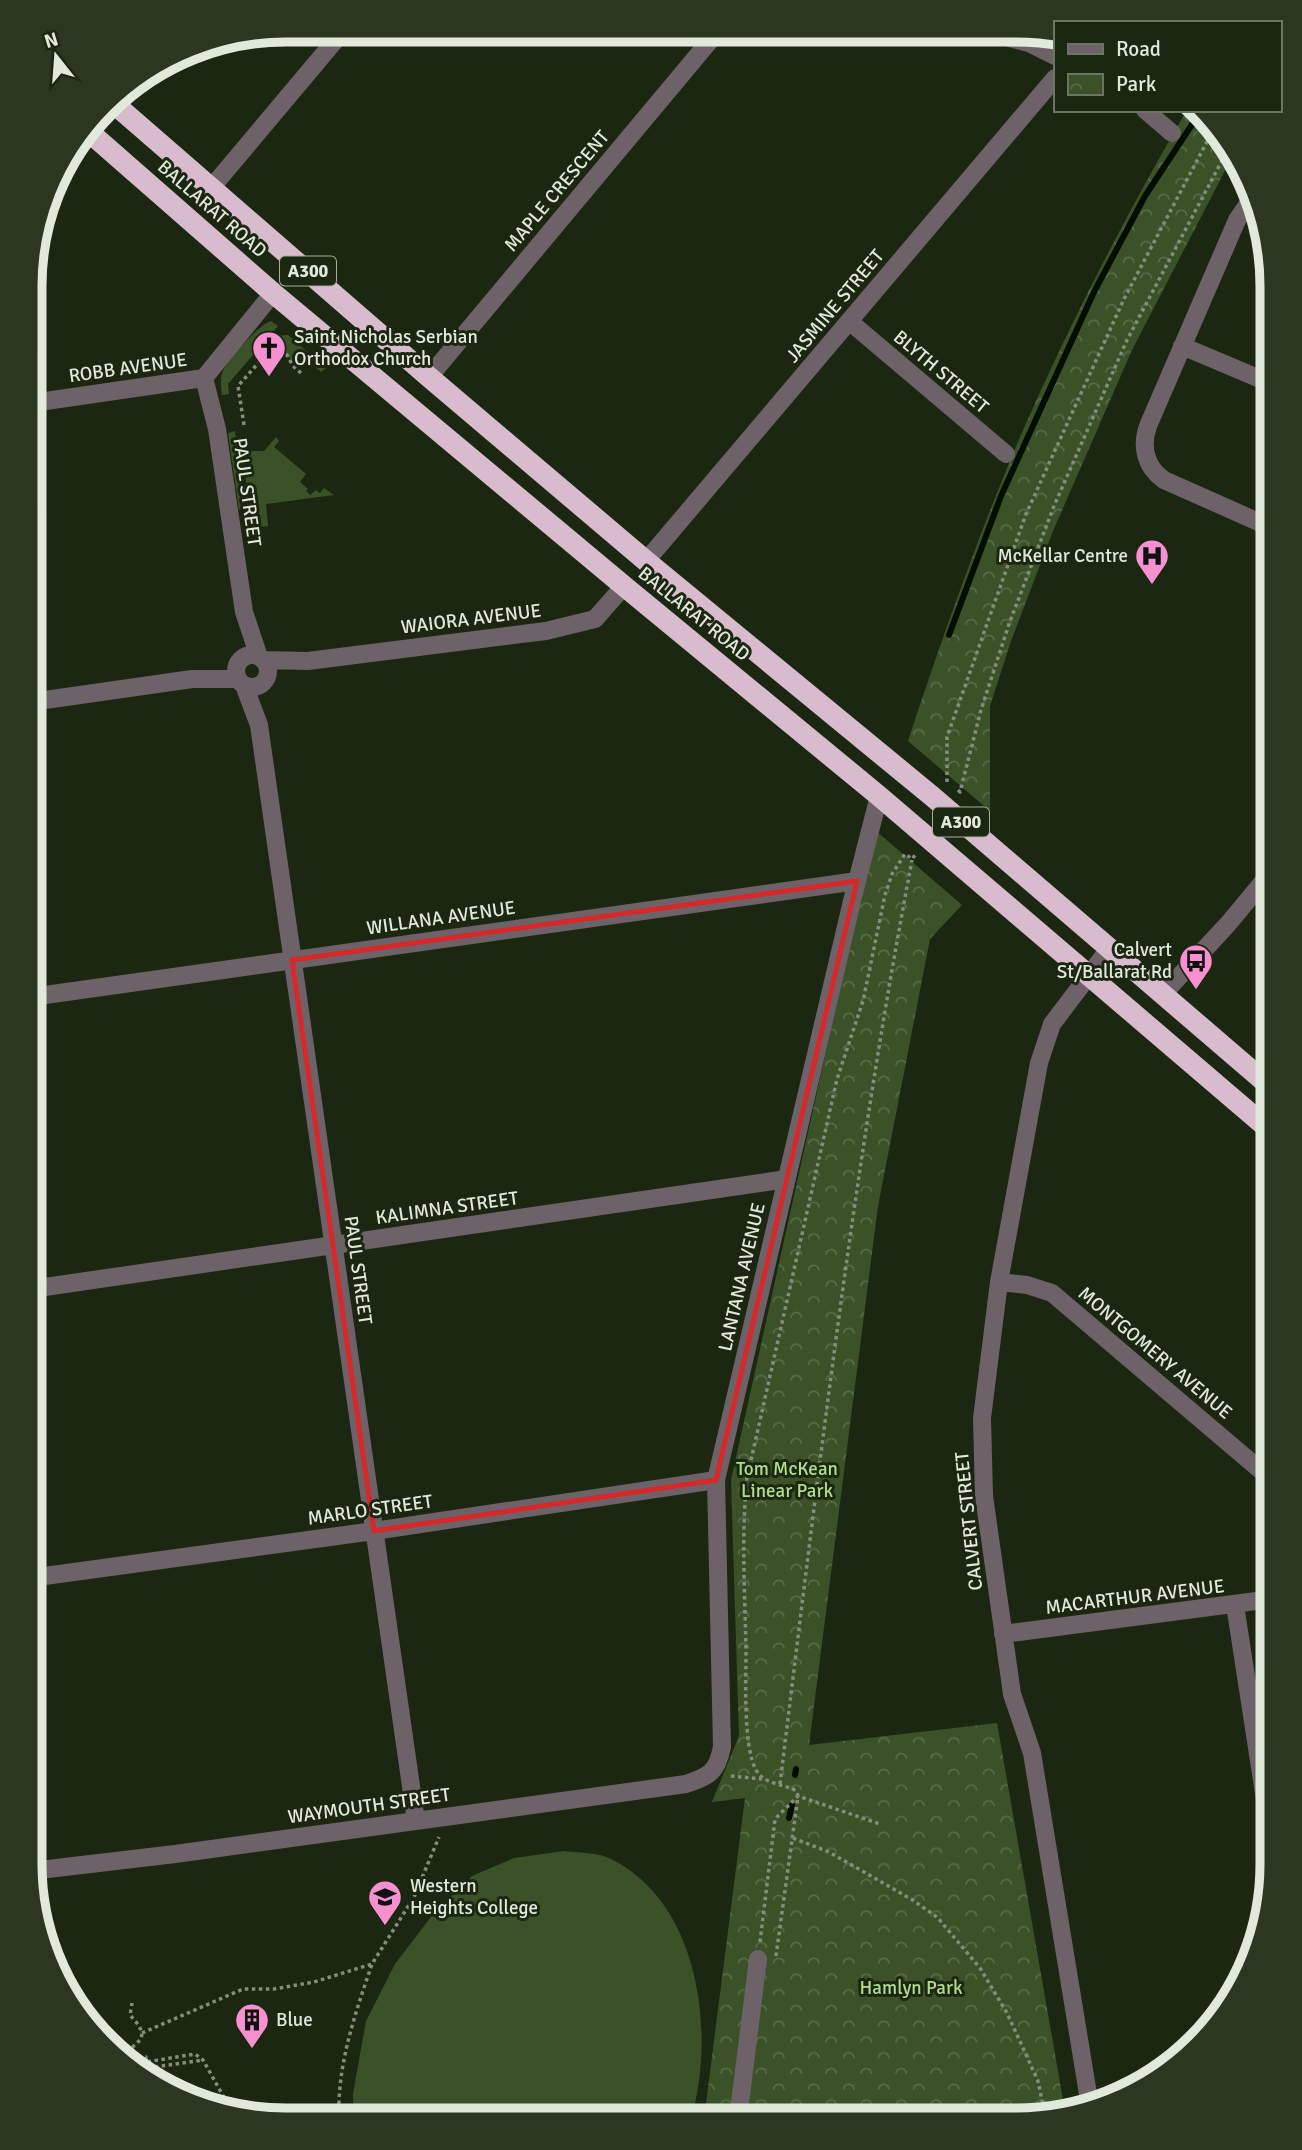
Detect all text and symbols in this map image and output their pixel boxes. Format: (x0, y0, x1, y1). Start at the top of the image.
north arrow (21, 21, 91, 91)
legend (1054, 21, 1281, 112)
text: N (41, 27, 61, 54)
text: Road (1116, 36, 1161, 62)
text: Park (1116, 71, 1157, 97)
street label: MAPLE CRESCENT (499, 125, 615, 257)
street label: BALLARAT ROAD (152, 155, 272, 263)
street label: JASMINE STREET (781, 244, 890, 368)
road number: A300 (280, 256, 336, 286)
place label: Saint Nicholas Serbian Orthodox Church (294, 325, 478, 371)
street label: BLYTH STREET (888, 325, 994, 419)
church icon: Saint Nicholas Serbian Orthodox Church (250, 329, 288, 378)
street label: ROBB AVENUE (67, 348, 189, 388)
street label: PAUL STREET (228, 436, 267, 548)
hospital icon: McKellar Centre (1133, 537, 1171, 586)
place label: McKellar Centre (997, 544, 1128, 568)
street label: BALLARAT ROAD (633, 562, 755, 666)
street label: WAIORA AVENUE (399, 598, 543, 640)
road number: A300 (933, 808, 989, 836)
street label: WILLANA AVENUE (365, 896, 517, 940)
place label: Calvert St/Ballarat Rd (1057, 938, 1172, 984)
bus stop icon: Calvert St/Ballarat Rd (1177, 942, 1215, 991)
street label: KALIMNA STREET (374, 1186, 521, 1230)
street label: LANTANA AVENUE (713, 1201, 771, 1353)
street label: PAUL STREET (339, 1214, 378, 1326)
street label: MONTGOMERY AVENUE (1073, 1282, 1237, 1424)
street label: CALVERT STREET (950, 1450, 988, 1592)
park label: Tom McKean Linear Park (736, 1457, 838, 1503)
street label: MARLO STREET (306, 1489, 435, 1531)
street label: MACARTHUR AVENUE (1044, 1574, 1226, 1620)
street label: WAYMOUTH STREET (286, 1783, 452, 1829)
place label: Western Heights College (410, 1874, 538, 1920)
school or university icon: Western Heights College (366, 1878, 404, 1927)
park label: Hamlyn Park (860, 1976, 963, 2000)
building icon: Blue (233, 2001, 271, 2050)
place label: Blue (276, 2008, 313, 2032)

